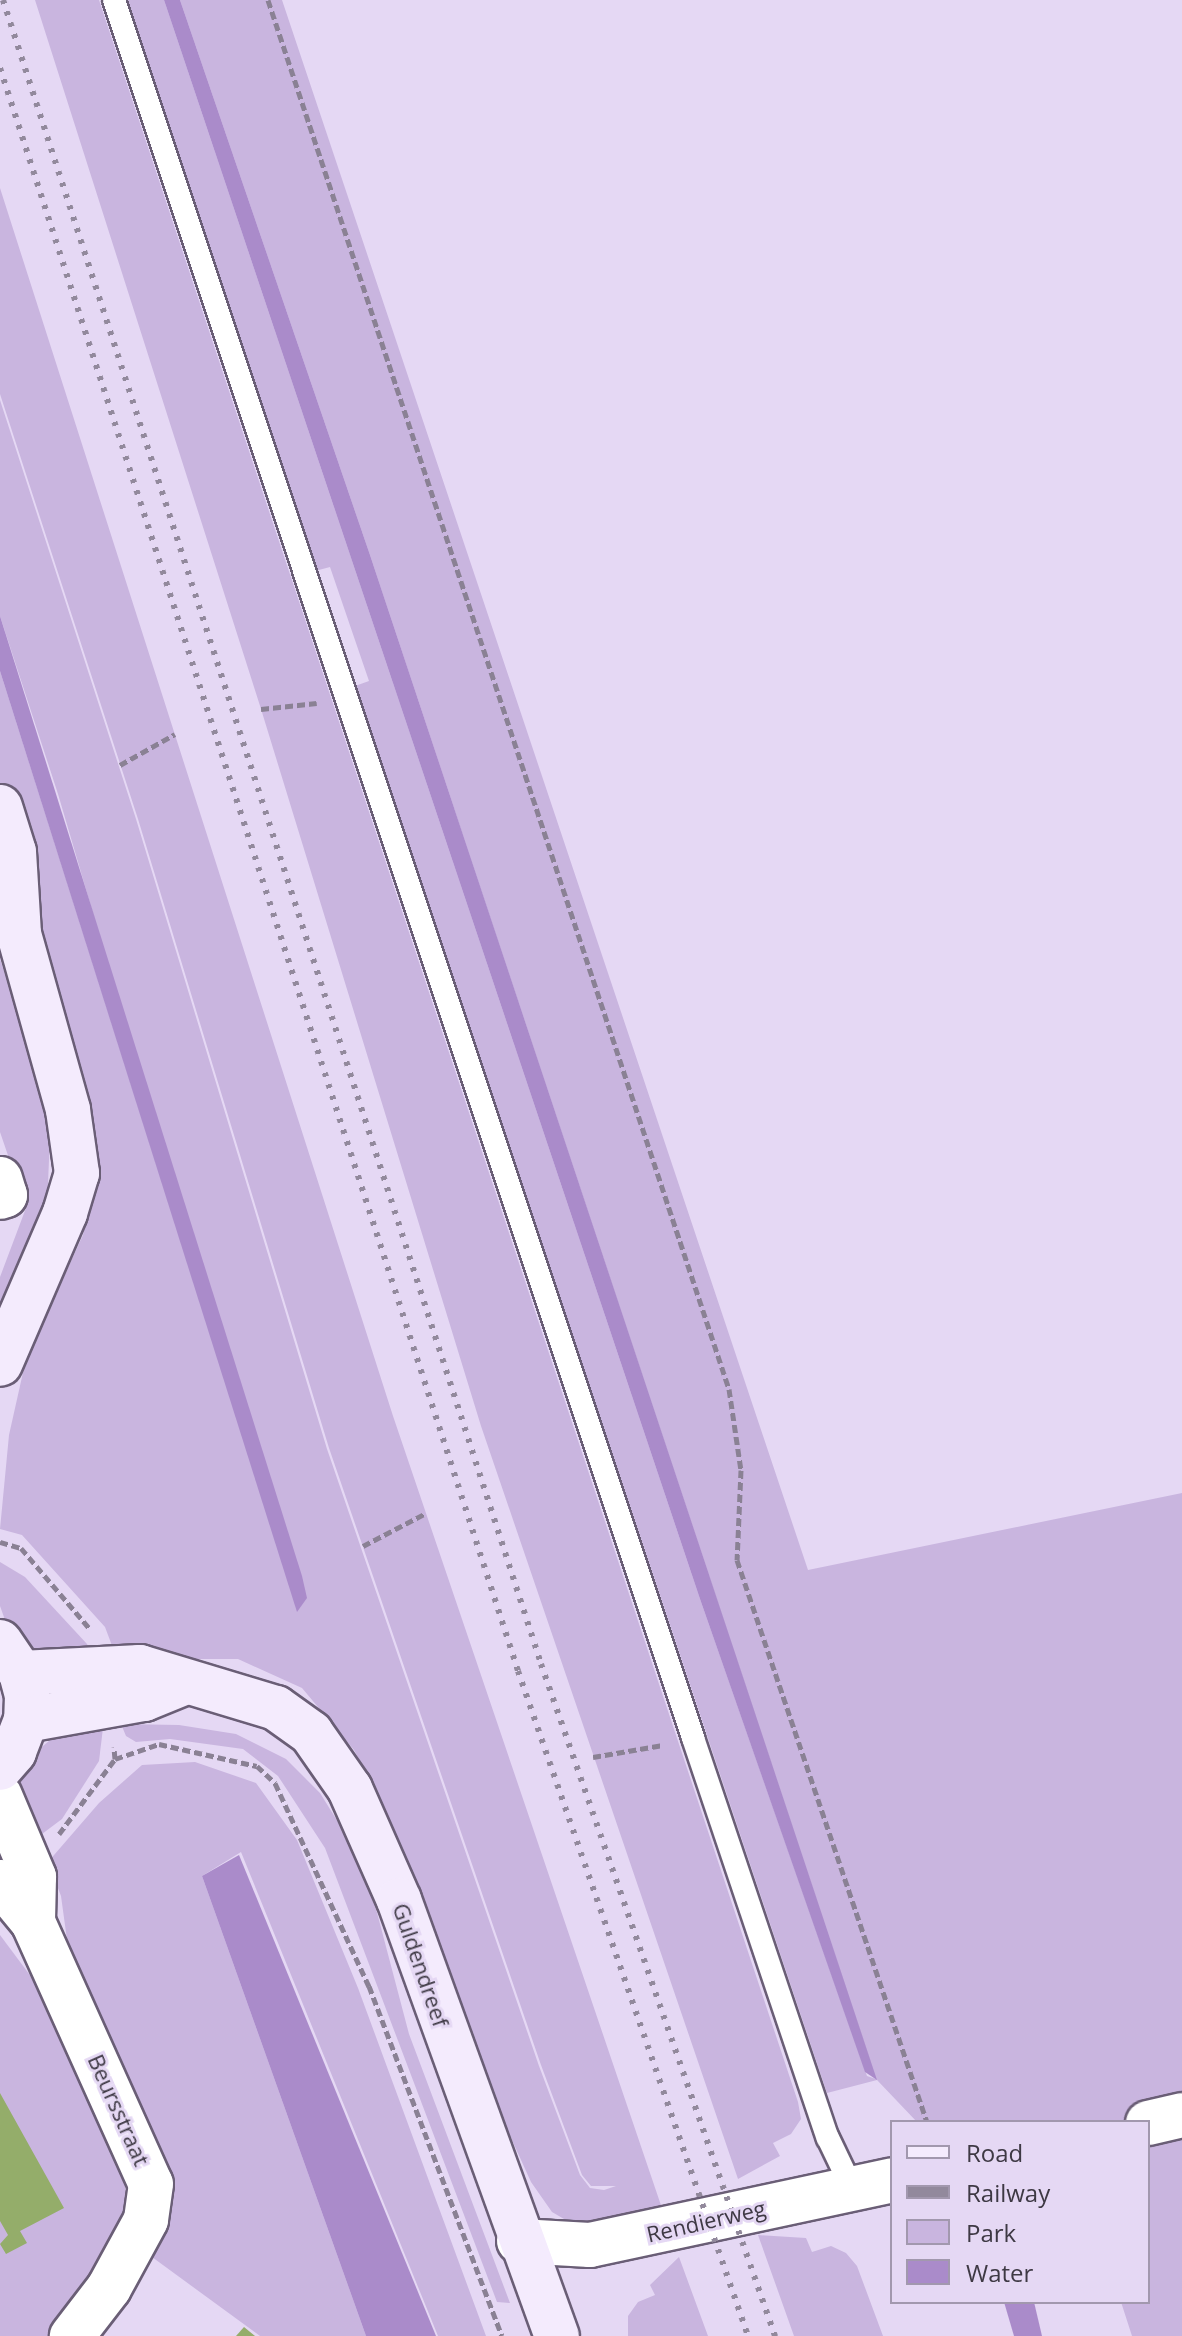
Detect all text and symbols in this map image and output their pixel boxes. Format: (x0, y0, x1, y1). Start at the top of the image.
street label: Guldendreef (388, 1900, 454, 2030)
street label: Beursstraat (83, 2050, 155, 2170)
legend (890, 2120, 1150, 2304)
text: Road (966, 2136, 1023, 2169)
text: Railway (966, 2176, 1050, 2209)
street label: Rendierweg (644, 2195, 768, 2247)
text: Park (966, 2216, 1016, 2249)
text: Water (966, 2256, 1033, 2289)

